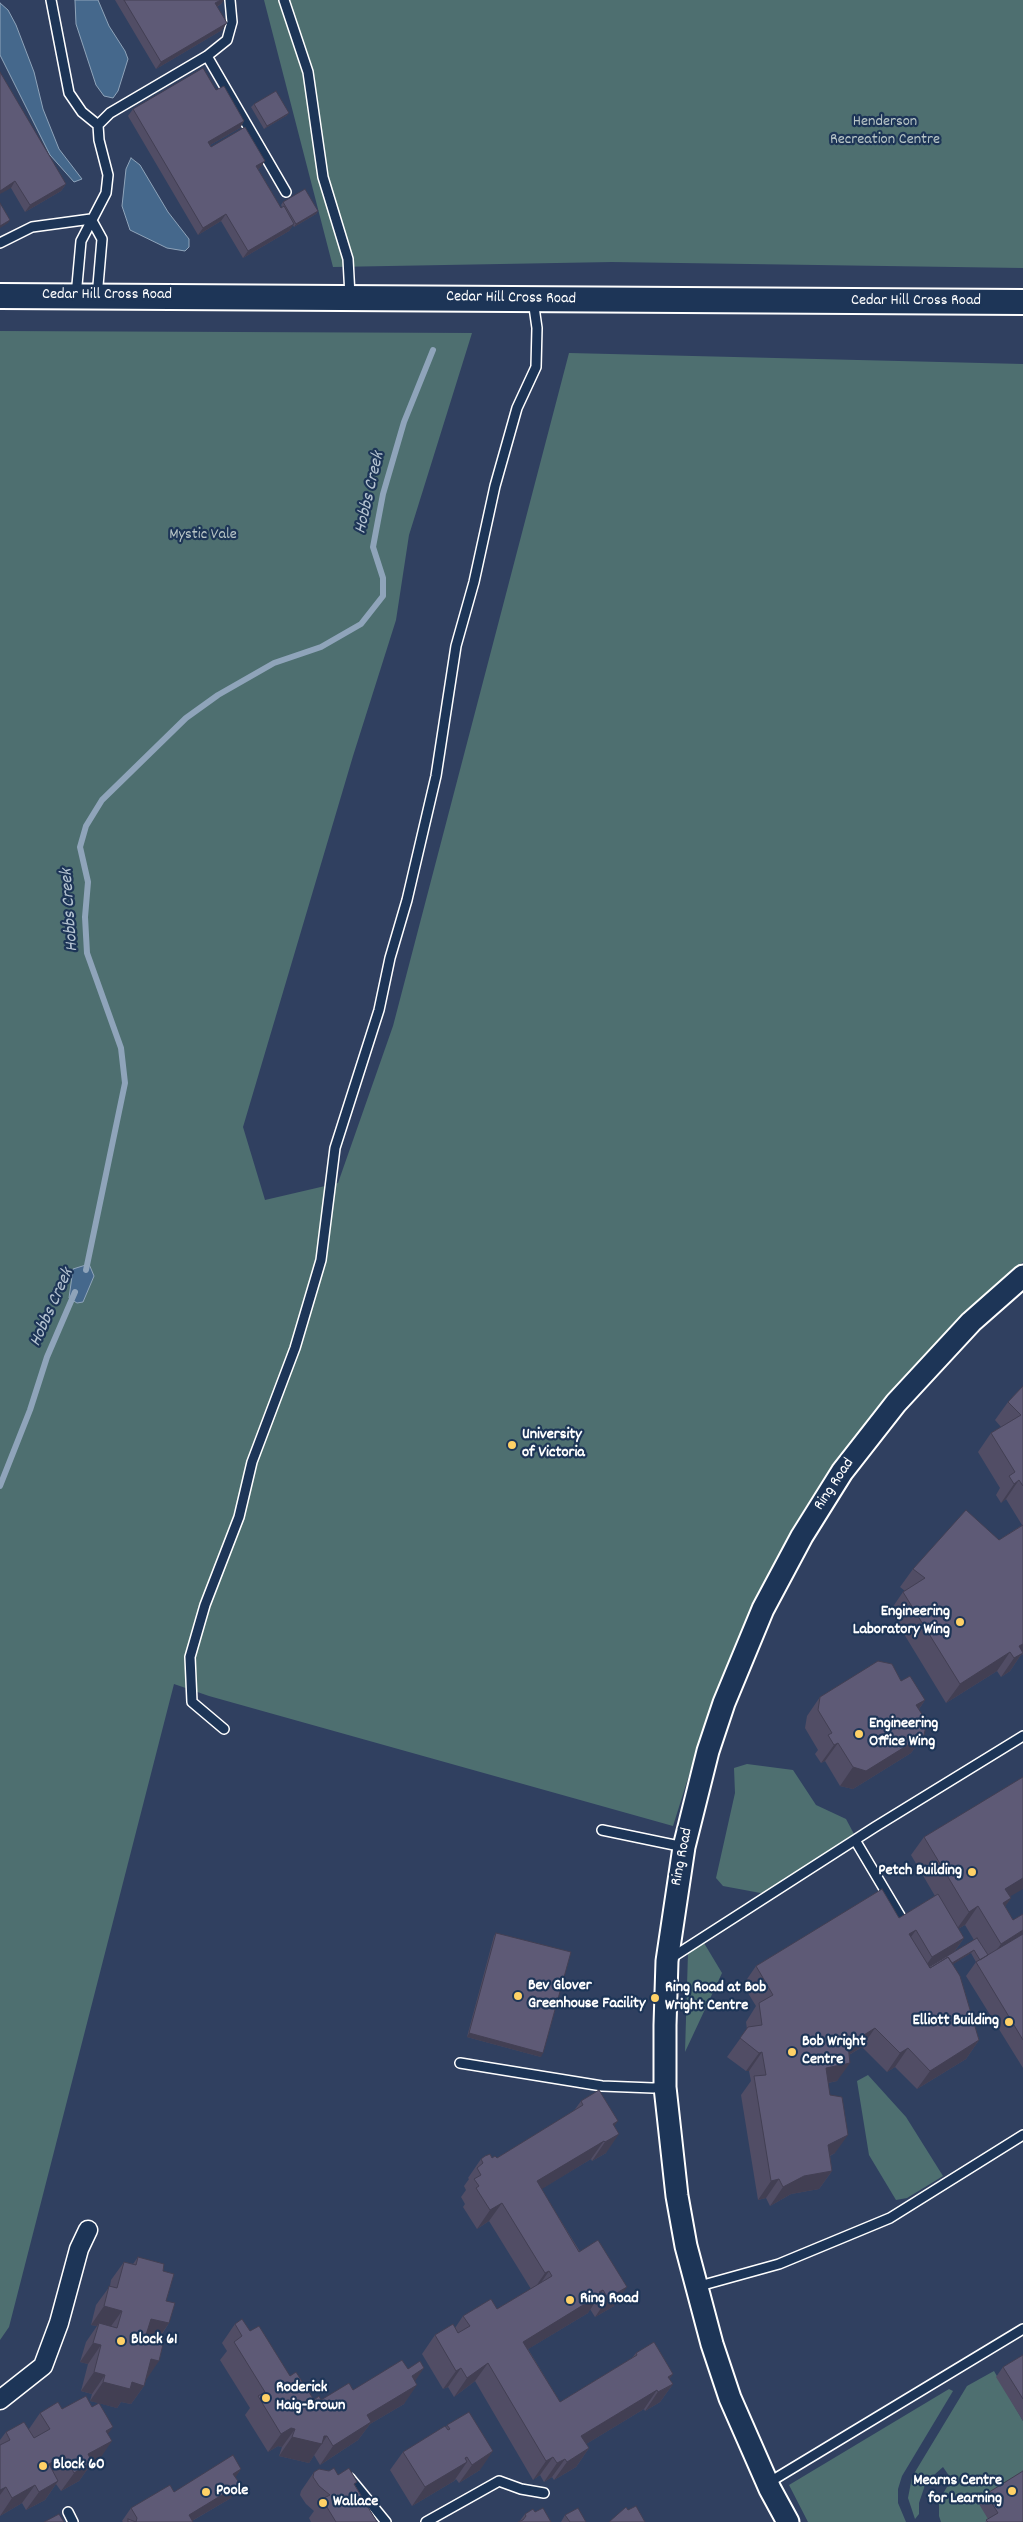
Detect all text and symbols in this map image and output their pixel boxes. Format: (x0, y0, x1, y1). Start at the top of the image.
park label: Henderson Recreation Centre (830, 113, 940, 151)
street label: Cedar Hill Cross Road (42, 286, 172, 306)
street label: Cedar Hill Cross Road (446, 288, 576, 310)
street label: Cedar Hill Cross Road (851, 292, 981, 312)
water label: Hobbs Creek (351, 450, 391, 536)
park label: Mystic Vale (169, 526, 237, 546)
water label: Hobbs Creek (57, 868, 85, 952)
water label: Hobbs Creek (26, 1266, 80, 1350)
place label: University of Victoria (522, 1426, 585, 1464)
marker: University of Victoria (506, 1439, 518, 1451)
street label: Ring Road (811, 1455, 859, 1515)
place label: Engineering Laboratory Wing (853, 1603, 950, 1641)
marker: Engineering Laboratory Wing (954, 1616, 966, 1628)
place label: Engineering Office Wing (869, 1715, 938, 1753)
marker: Engineering Office Wing (853, 1728, 865, 1740)
street label: Ring Road (668, 1826, 698, 1888)
place label: Petch Building (878, 1862, 962, 1882)
marker: Petch Building (966, 1866, 978, 1878)
place label: Bev Glover Greenhouse Facility (528, 1977, 645, 2015)
place label: Ring Road at Bob Wright Centre (665, 1979, 766, 2017)
marker: Bev Glover Greenhouse Facility (512, 1990, 524, 2002)
marker: Ring Road at Bob Wright Centre (649, 1992, 661, 2004)
place label: Elliott Building (913, 2012, 999, 2032)
marker: Elliott Building (1003, 2016, 1015, 2028)
place label: Bob Wright Centre (802, 2033, 866, 2071)
marker: Bob Wright Centre (786, 2046, 798, 2058)
place label: Ring Road (580, 2290, 639, 2310)
marker: Ring Road (564, 2294, 576, 2306)
place label: Block 61 (131, 2331, 178, 2351)
marker: Block 61 (115, 2335, 127, 2347)
place label: Roderick Haig-Brown (276, 2379, 345, 2417)
marker: Roderick Haig-Brown (260, 2392, 272, 2404)
place label: Block 60 (53, 2456, 105, 2476)
marker: Block 60 (37, 2460, 49, 2472)
place label: Mearns Centre for Learning (913, 2472, 1002, 2510)
place label: Poole (216, 2482, 248, 2502)
marker: Mearns Centre for Learning (1006, 2485, 1018, 2497)
marker: Poole (200, 2486, 212, 2498)
place label: Wallace (333, 2493, 378, 2513)
marker: Wallace (317, 2497, 329, 2509)

